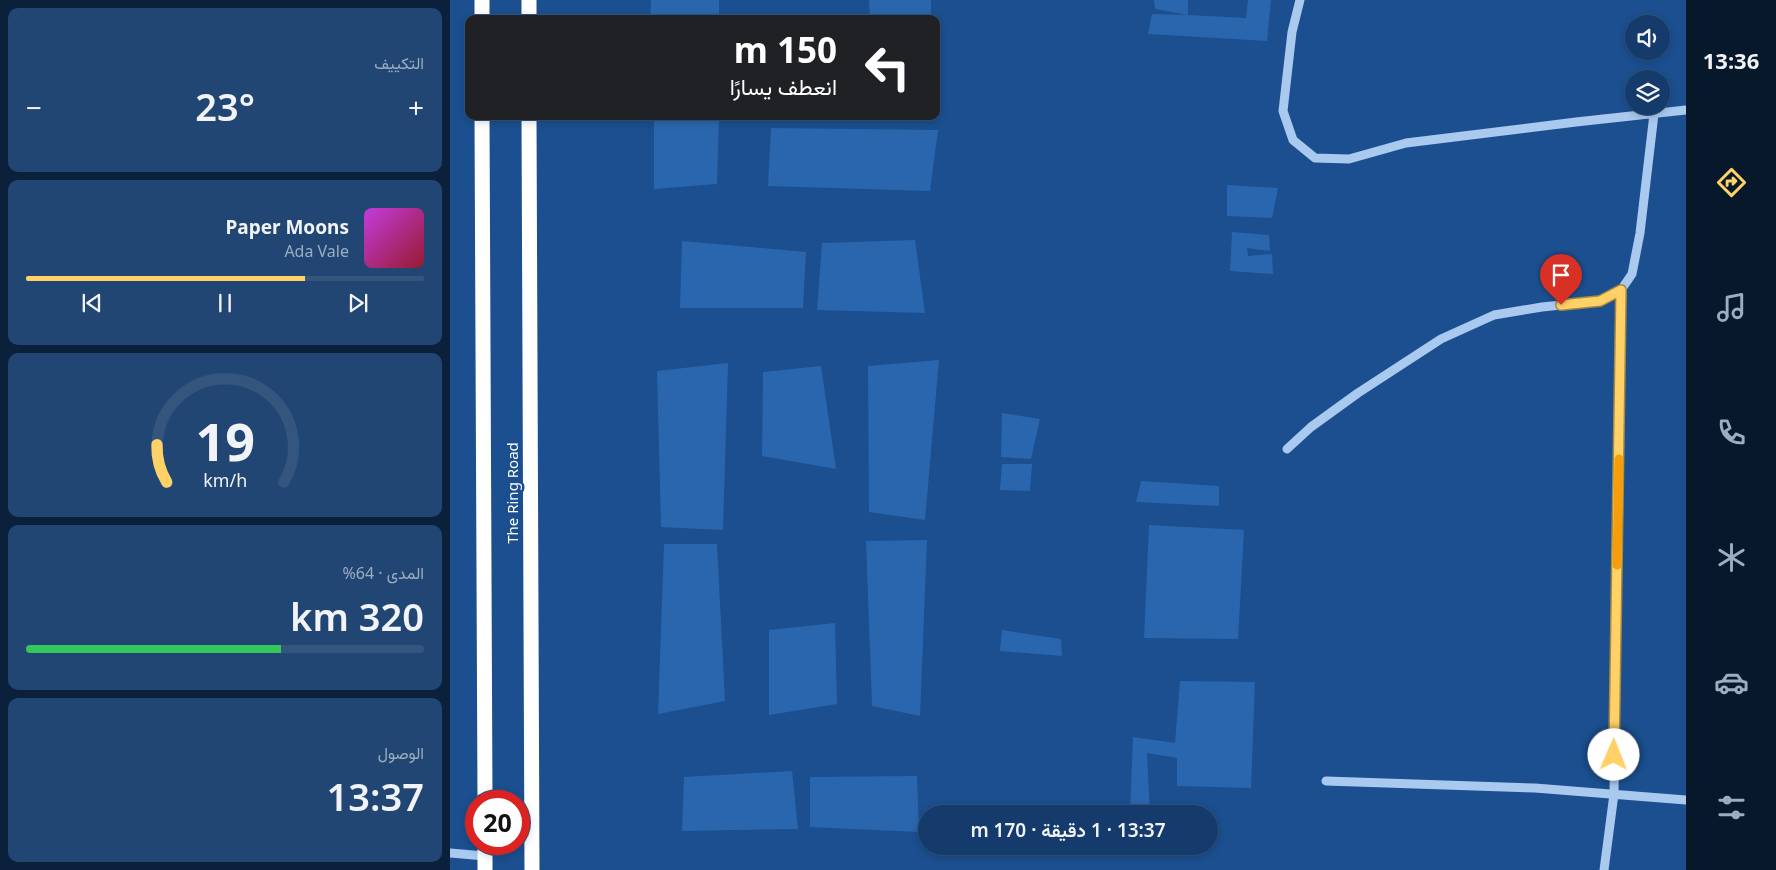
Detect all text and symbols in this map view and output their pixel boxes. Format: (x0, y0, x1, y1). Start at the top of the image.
map controls (1625, 15, 1670, 115)
button: sound (1625, 15, 1670, 60)
text: 150 m (734, 26, 837, 73)
icon: left (855, 35, 920, 100)
text: 13:36 (1703, 45, 1759, 75)
text: التكييف (374, 52, 424, 74)
button: layers (1625, 70, 1670, 115)
text: انعطف يسارًا (730, 71, 837, 101)
text: 23° (195, 80, 255, 132)
text: − (26, 88, 42, 126)
text: + (408, 88, 424, 126)
icon: directions (1714, 165, 1749, 200)
text: Paper Moons (225, 214, 349, 240)
text: Ada Vale (284, 240, 349, 262)
pin (1540, 254, 1582, 305)
icon: arrive (1547, 261, 1575, 289)
icon: previous (78, 289, 106, 317)
icon: pause (211, 289, 239, 317)
icon: next (344, 289, 372, 317)
icon: music (1714, 290, 1749, 325)
text: 19 (195, 405, 255, 476)
icon: phone (1714, 415, 1749, 450)
street label: The Ring Road (502, 442, 522, 544)
text: km/h (203, 468, 247, 492)
icon: climate (1714, 540, 1749, 575)
text: المدى · 64% (342, 562, 424, 584)
text: 320 km (290, 590, 424, 642)
icon: car (1714, 665, 1749, 700)
position arrow (1587, 728, 1639, 780)
text: الوصول (378, 742, 424, 764)
text: 13:37 (327, 770, 424, 822)
speed limit sign: 20 (465, 790, 530, 855)
icon: filters (1714, 790, 1749, 825)
text: 13:37 · 1 دقيقة · 170 m (970, 817, 1166, 843)

